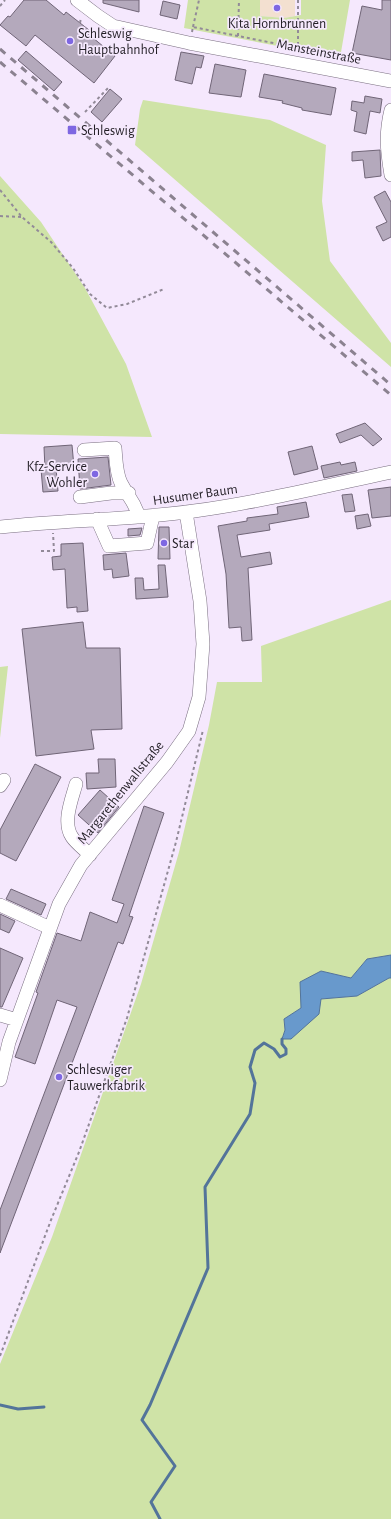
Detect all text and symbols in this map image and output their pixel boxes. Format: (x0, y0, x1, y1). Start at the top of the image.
marker: Kita Hornbrunnen (272, 3, 282, 13)
place label: Kita Hornbrunnen (228, 17, 326, 31)
place label: Schleswig Hauptbahnhof (78, 27, 159, 57)
marker: Schleswig Hauptbahnhof (65, 36, 75, 46)
street label: Mansteinstraße (275, 37, 362, 67)
marker: Schleswig (66, 124, 78, 136)
place label: Schleswig (81, 124, 135, 138)
place label: Kfz-Service Wohler (26, 460, 87, 490)
marker: Kfz-Service Wohler (90, 469, 100, 479)
street label: Husumer Baum (152, 482, 238, 508)
place label: Star (172, 537, 194, 551)
marker: Star (159, 538, 169, 548)
street label: Margarethenwallstraße (75, 738, 167, 847)
place label: Schleswiger Tauwerkfabrik (67, 1063, 146, 1093)
marker: Schleswiger Tauwerkfabrik (54, 1072, 64, 1082)

